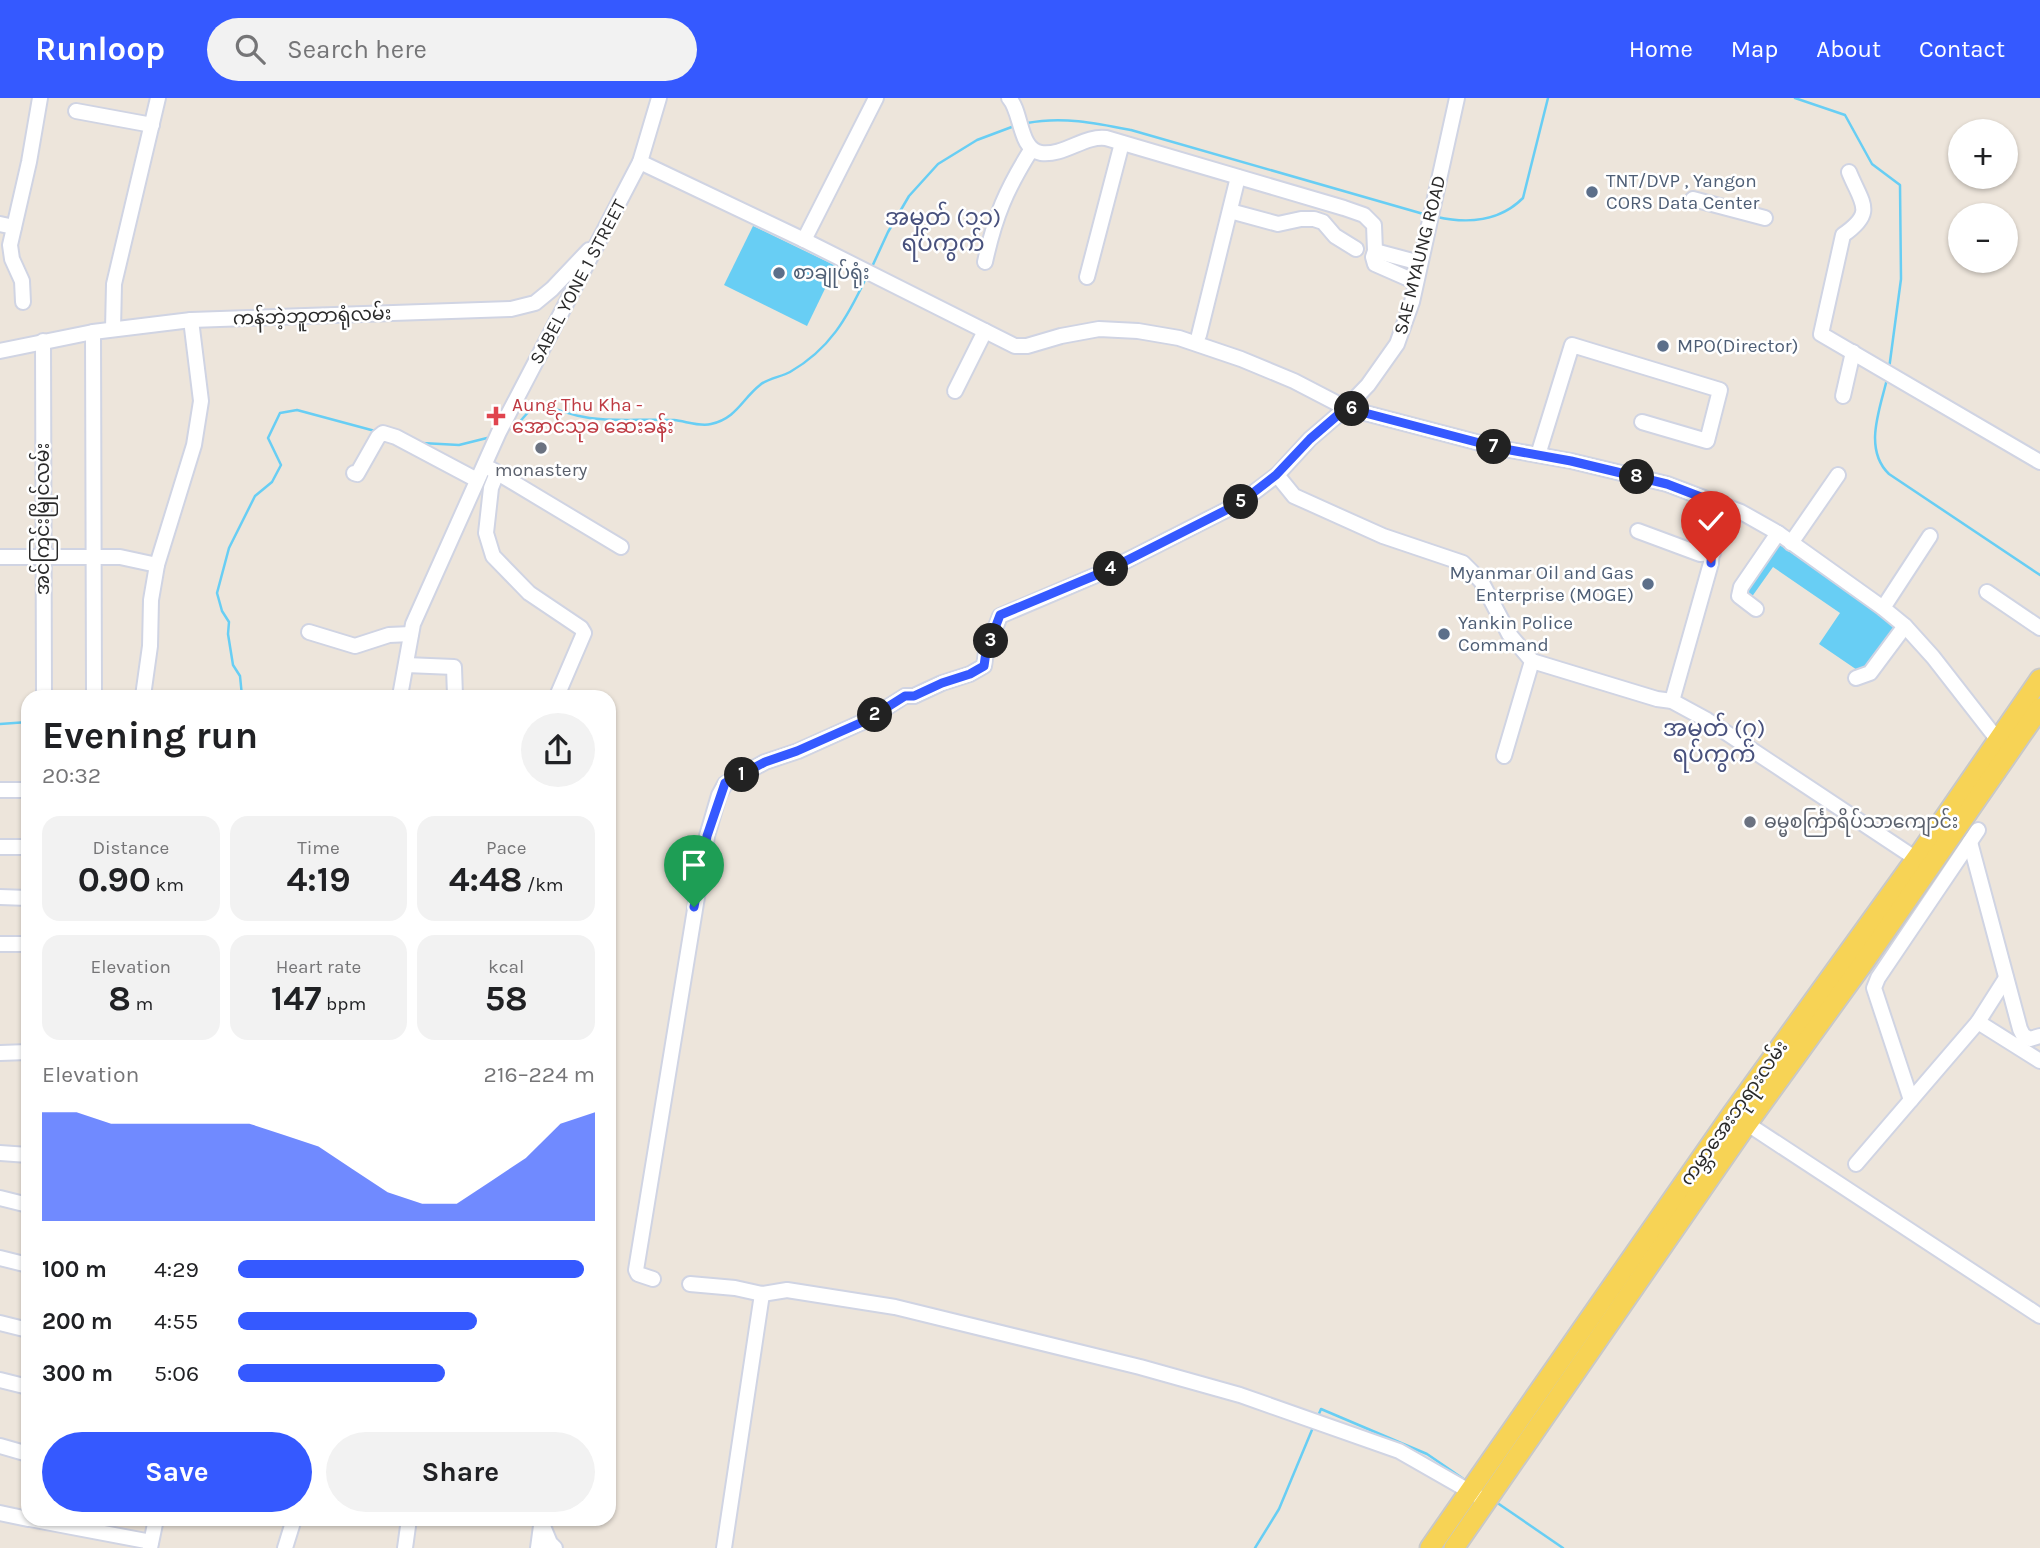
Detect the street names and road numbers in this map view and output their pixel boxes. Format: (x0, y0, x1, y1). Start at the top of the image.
street label: SAE MYAUNG ROAD (1390, 173, 1450, 337)
street label: SABEL YONE 1 STREET (525, 196, 631, 368)
street label: ကန်ဘဲ့ဘူတာရုံလမ်း (232, 298, 392, 335)
street label: အင်ကြင်းမြိုင်လမ်း (28, 443, 58, 595)
street label: ကမ္ဘာအေးဘုရားလမ်း (1672, 1034, 1796, 1193)

